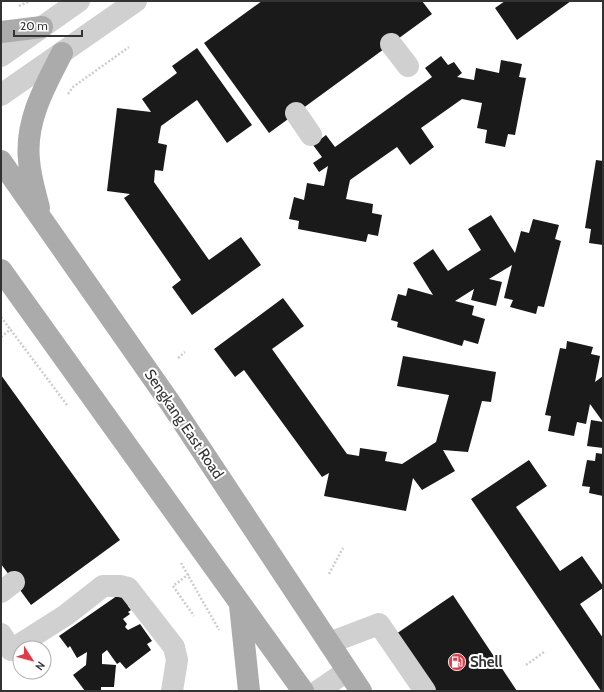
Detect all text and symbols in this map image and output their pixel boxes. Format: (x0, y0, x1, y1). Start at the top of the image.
scale bar (14, 12, 82, 38)
text: 20 m (20, 18, 48, 33)
street label: Sengkang East Road (141, 366, 227, 482)
north arrow (12, 640, 52, 680)
fuel station icon: Shell (447, 652, 467, 672)
place label: Shell (470, 653, 503, 671)
text: N (32, 659, 48, 673)

